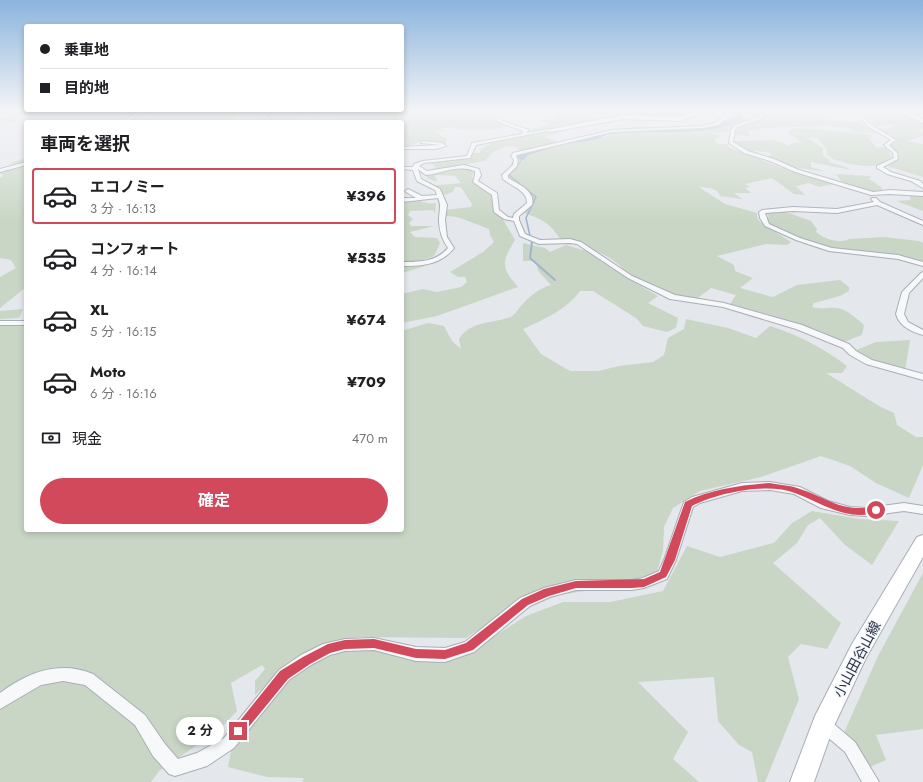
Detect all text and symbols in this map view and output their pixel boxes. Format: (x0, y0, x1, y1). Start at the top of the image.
text: 乗車地 (64, 39, 109, 61)
text: 目的地 (64, 77, 109, 99)
text: 車両を選択 (40, 131, 130, 157)
text: エコノミー (90, 176, 165, 198)
icon: car (42, 178, 78, 214)
text: ¥396 (347, 185, 386, 207)
text: 3 分 · 16:13 (90, 199, 156, 218)
text: コンフォート (90, 238, 180, 260)
icon: car (42, 240, 78, 276)
text: ¥535 (347, 247, 386, 269)
text: 4 分 · 16:14 (90, 261, 157, 280)
text: XL (90, 299, 108, 321)
icon: car (42, 302, 78, 338)
text: ¥674 (346, 309, 386, 331)
text: 5 分 · 16:15 (90, 322, 156, 341)
text: Moto (90, 361, 126, 383)
icon: car (42, 364, 78, 400)
text: ¥709 (347, 371, 386, 393)
text: 6 分 · 16:16 (90, 384, 157, 403)
icon: cash (40, 427, 62, 449)
text: 現金 (72, 428, 102, 450)
text: 470 m (352, 429, 388, 448)
button: 確定 (40, 478, 388, 524)
route start (867, 501, 885, 519)
street label: 小山田谷山線 (828, 617, 886, 701)
callout: 2 分 (176, 717, 224, 745)
text: 2 分 (187, 721, 213, 740)
route end (229, 722, 247, 740)

